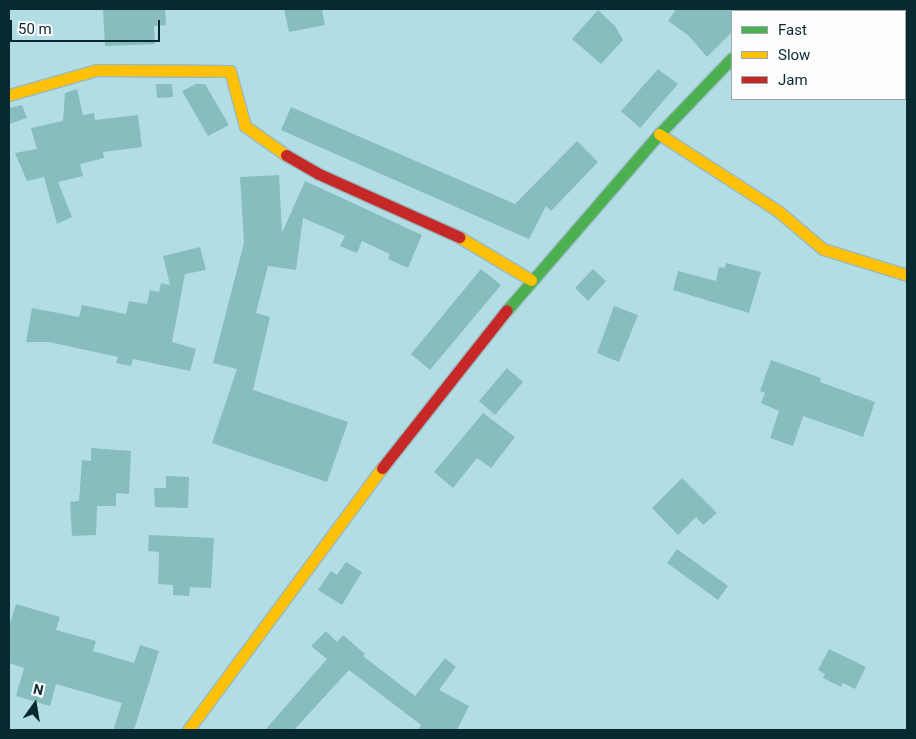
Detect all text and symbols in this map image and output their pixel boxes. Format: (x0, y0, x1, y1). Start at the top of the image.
scale bar (12, 10, 162, 42)
legend (731, 10, 906, 100)
text: 50 m (18, 20, 52, 38)
text: Fast (778, 21, 807, 39)
text: Slow (778, 46, 810, 64)
text: Jam (778, 71, 808, 89)
north arrow (10, 679, 60, 729)
text: N (32, 680, 45, 698)

